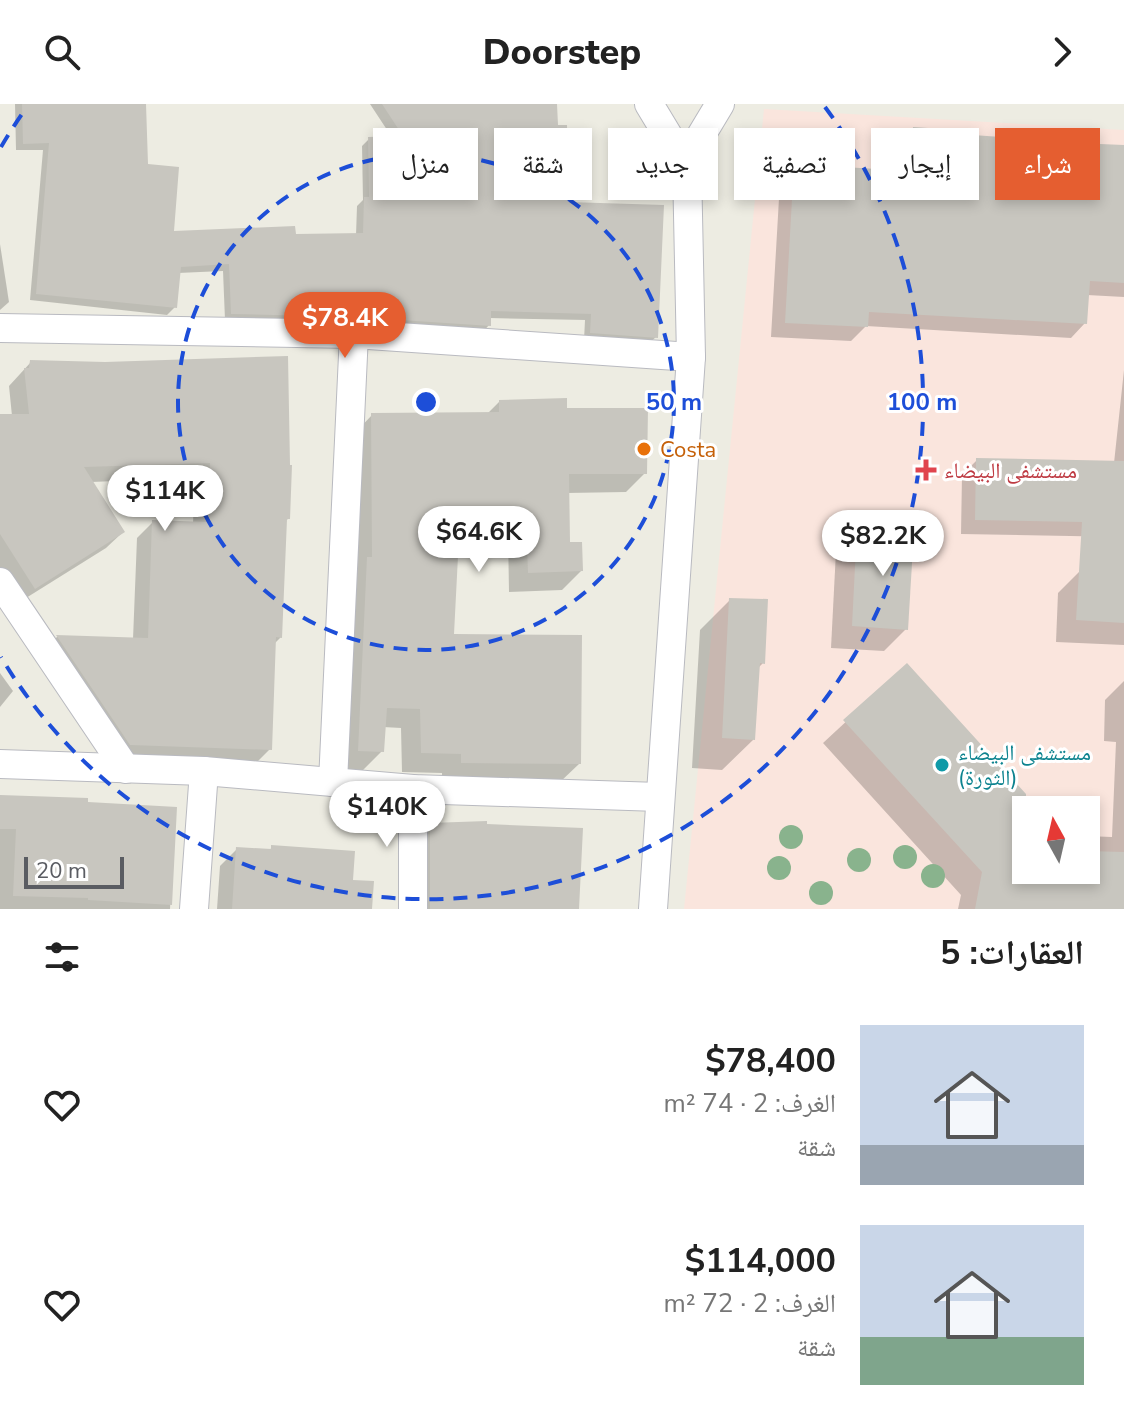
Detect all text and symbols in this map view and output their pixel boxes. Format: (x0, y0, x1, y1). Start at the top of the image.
text: Doorstep (483, 28, 641, 77)
icon: search (40, 30, 84, 74)
icon: forward (1040, 30, 1084, 74)
chip: منزل (373, 128, 478, 200)
chip: شقة (494, 128, 592, 200)
chip: جديد (608, 128, 718, 200)
chip: تصفية (734, 128, 855, 200)
chip: إيجار (871, 128, 979, 200)
chip: شراء (995, 128, 1100, 200)
pin: $78.4K (280, 292, 410, 360)
text: $78.4K (302, 300, 388, 335)
text: 50 m (646, 386, 702, 418)
text: 100 m (887, 386, 957, 418)
centre of rings (412, 388, 440, 416)
place label: Costa (660, 435, 716, 465)
marker: Costa (635, 440, 653, 458)
place label: مستشفى البيضاء (944, 456, 1077, 486)
marker: مستشفى البيضاء (915, 459, 937, 481)
pin: $114K (109, 465, 221, 533)
text: $114K (125, 473, 205, 508)
pin: $64.6K (414, 506, 544, 574)
pin: $82.2K (818, 510, 948, 578)
text: $64.6K (436, 514, 522, 549)
text: $82.2K (840, 518, 926, 553)
place label: مستشفى البيضاء (الثورة) (958, 738, 1091, 793)
marker: مستشفى البيضاء (الثورة) (933, 756, 951, 774)
pin: $140K (331, 781, 443, 849)
text: $140K (347, 789, 427, 824)
north arrow (1012, 796, 1100, 884)
map controls (1012, 796, 1100, 884)
scale bar (24, 853, 124, 889)
text: 20 m (36, 856, 87, 886)
text: العقارات: 5 (940, 930, 1084, 976)
icon: filters (40, 935, 84, 979)
text: $78,400 (705, 1038, 836, 1084)
icon: home (924, 1057, 1020, 1153)
icon: heart (40, 1083, 84, 1127)
text: الغرف: 2 · 74 m² (663, 1086, 836, 1121)
text: شقة (797, 1130, 836, 1165)
text: $114,000 (685, 1238, 836, 1284)
icon: home (924, 1257, 1020, 1353)
icon: heart (40, 1283, 84, 1327)
text: الغرف: 2 · 72 m² (663, 1286, 836, 1321)
text: شقة (797, 1330, 836, 1365)

